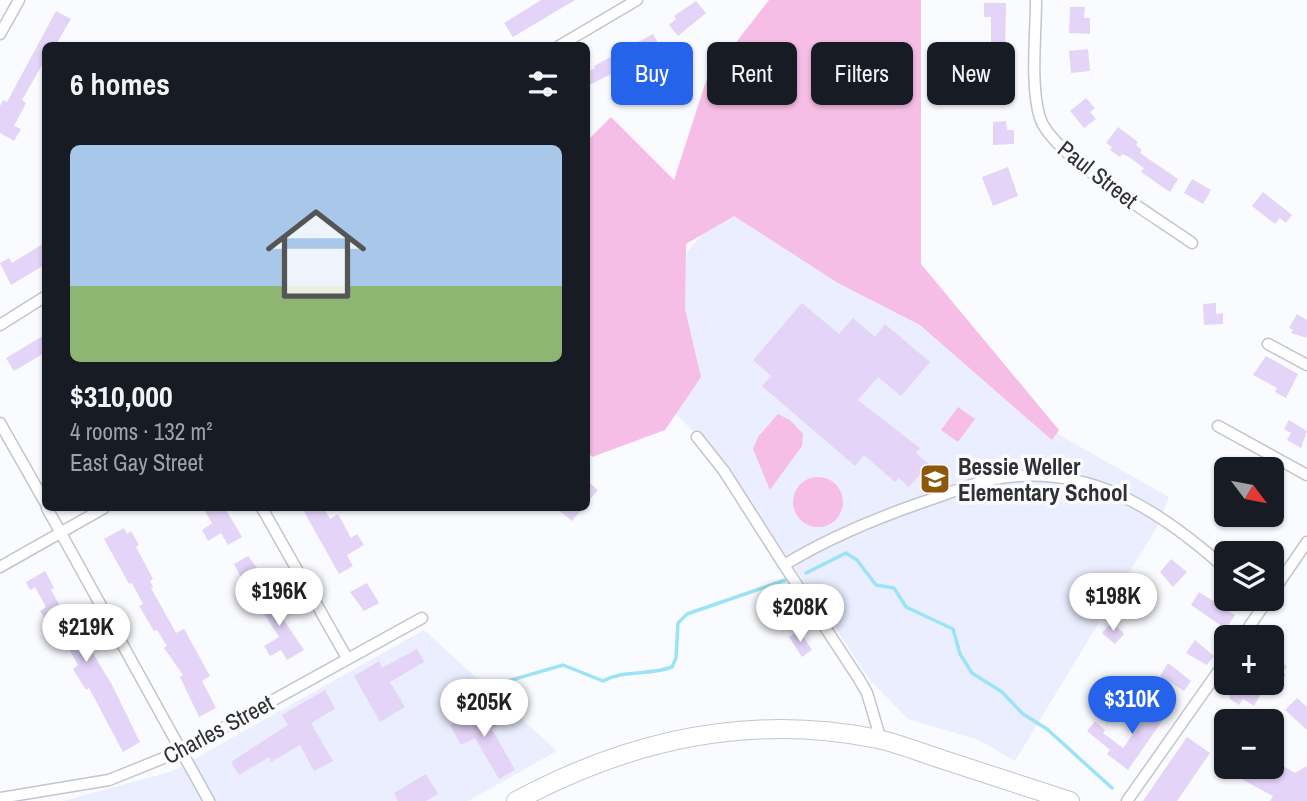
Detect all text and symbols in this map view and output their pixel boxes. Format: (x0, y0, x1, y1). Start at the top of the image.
chip: Buy (611, 42, 693, 105)
chip: Rent (707, 42, 797, 105)
chip: Filters (811, 42, 913, 105)
chip: New (927, 42, 1015, 105)
text: 6 homes (70, 64, 170, 104)
icon: filters (524, 65, 562, 103)
street label: Paul Street (1052, 133, 1144, 215)
icon: home (253, 191, 379, 317)
text: $310,000 (70, 376, 173, 416)
text: 4 rooms · 132 m² (70, 416, 213, 447)
text: East Gay Street (70, 447, 203, 478)
place label: Bessie Weller Elementary School (958, 451, 1128, 508)
north arrow (1214, 457, 1284, 527)
map controls (1214, 457, 1284, 779)
school or university icon: Bessie Weller Elementary School (918, 462, 952, 496)
button: layers (1214, 541, 1284, 611)
pin: $196K (230, 568, 328, 628)
pin: $198K (1064, 574, 1162, 633)
text: $196K (251, 575, 307, 606)
text: $198K (1085, 580, 1141, 611)
pin: $208K (751, 584, 849, 644)
text: $208K (772, 591, 828, 622)
pin: $219K (37, 604, 135, 664)
text: $219K (58, 611, 114, 642)
button: + (1214, 625, 1284, 695)
pin: $310K (1083, 676, 1181, 736)
pin: $205K (435, 680, 533, 739)
text: $310K (1104, 683, 1160, 714)
text: $205K (456, 686, 512, 717)
street label: Charles Street (158, 687, 278, 771)
button: − (1214, 709, 1284, 779)

